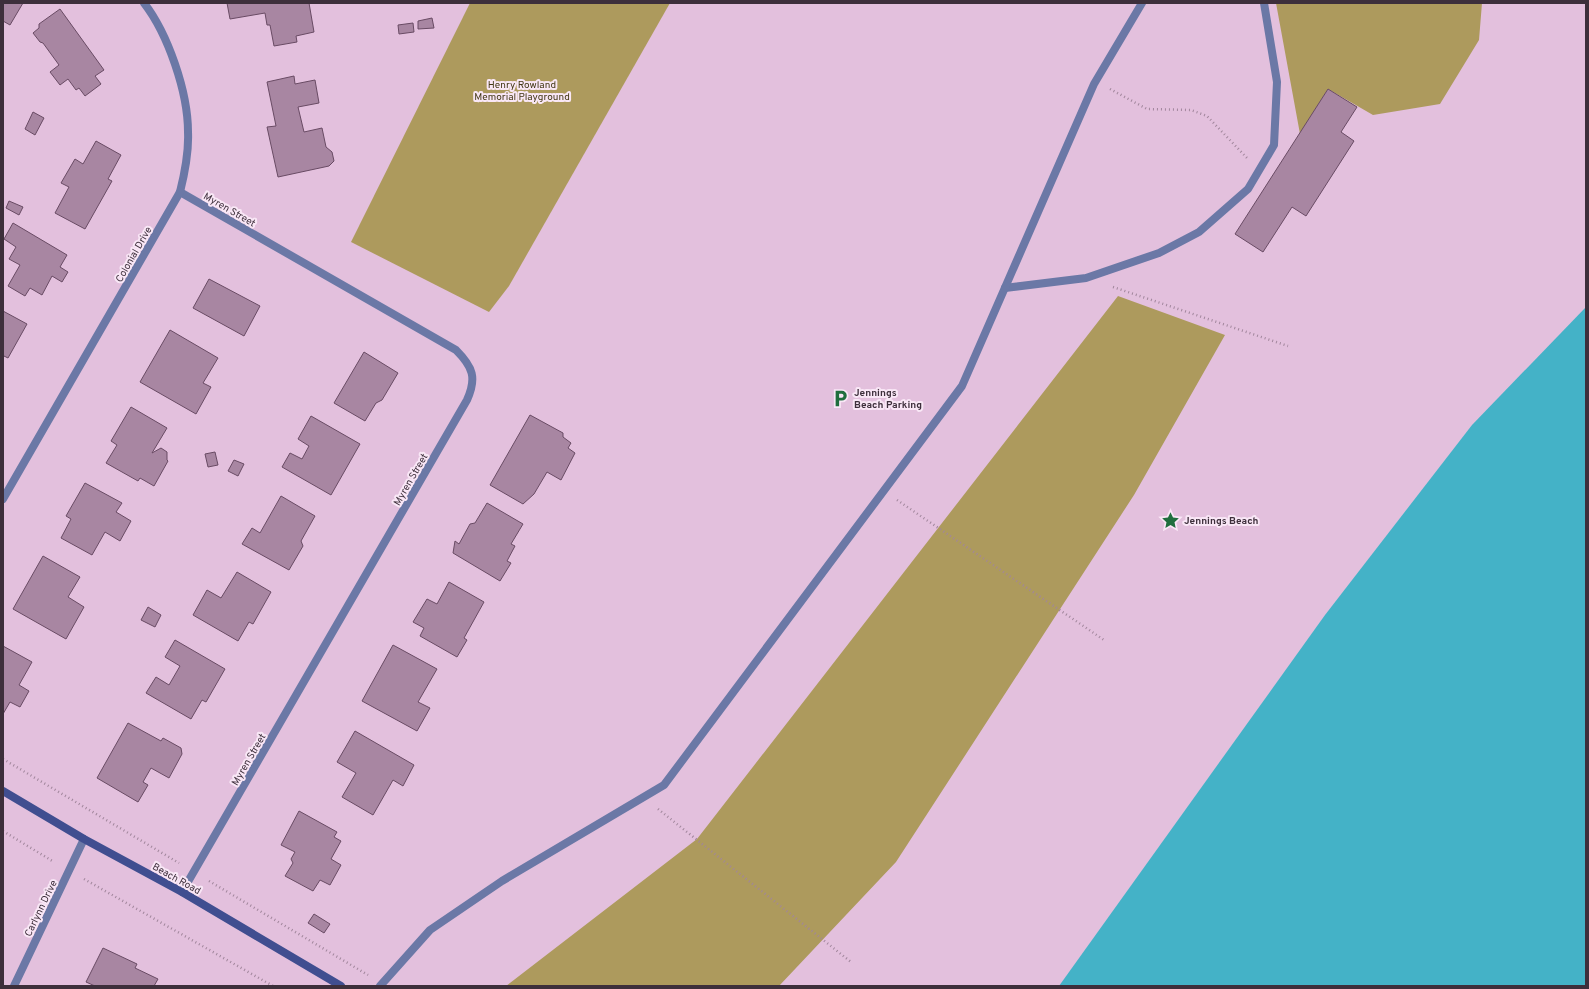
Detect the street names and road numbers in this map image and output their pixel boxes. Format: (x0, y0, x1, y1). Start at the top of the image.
street label: Myren Street (201, 190, 258, 231)
street label: Colonial Drive (113, 225, 156, 285)
street label: Myren Street (391, 451, 432, 508)
street label: Myren Street (229, 731, 270, 788)
street label: Beach Road (150, 861, 203, 898)
street label: Carlynn Drive (22, 878, 61, 939)

